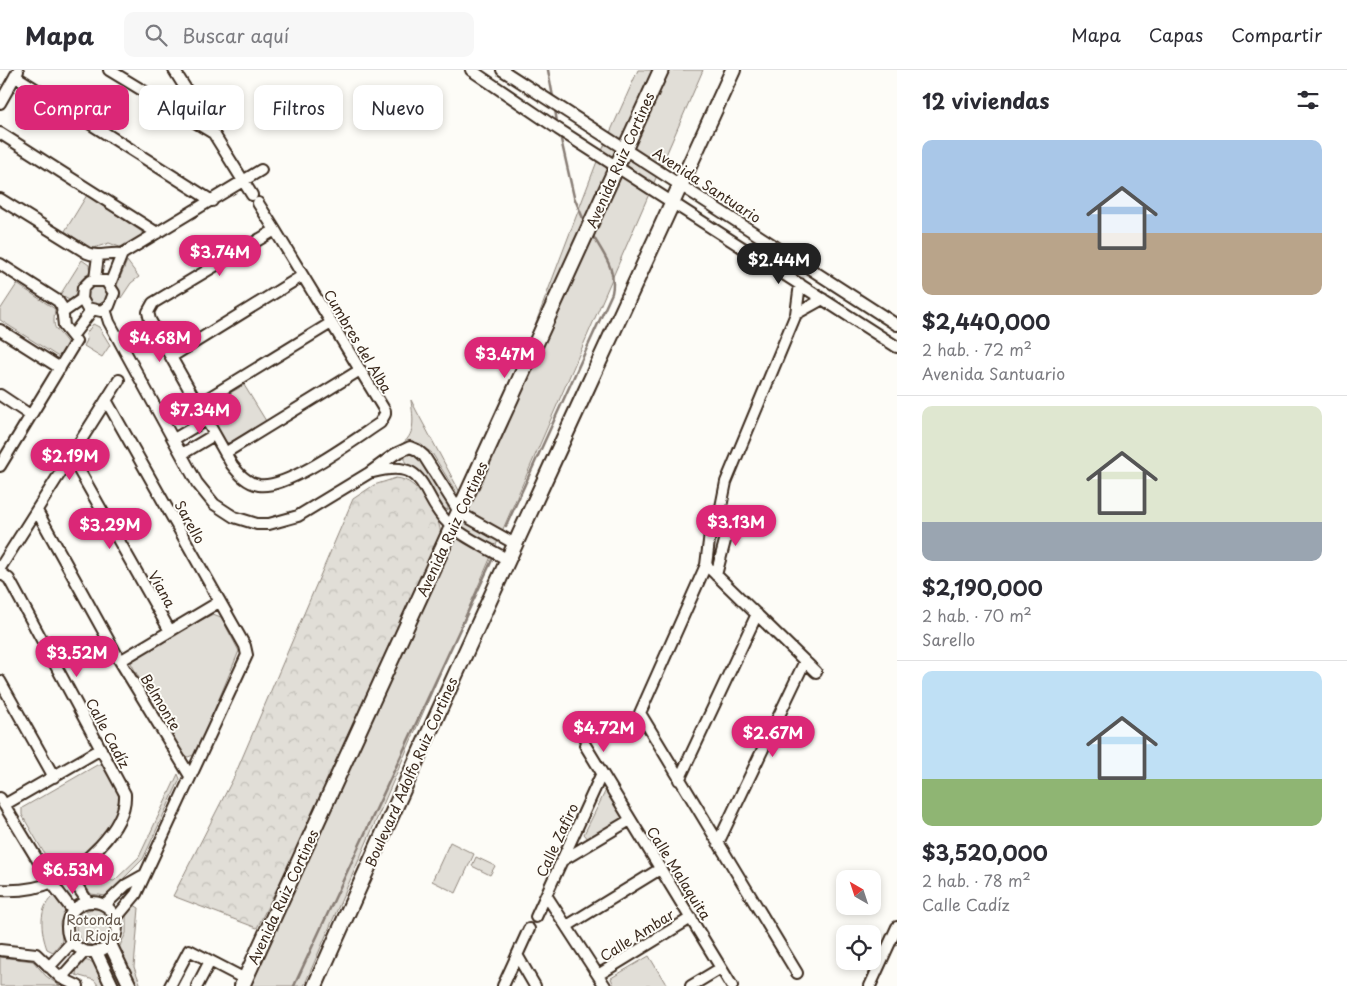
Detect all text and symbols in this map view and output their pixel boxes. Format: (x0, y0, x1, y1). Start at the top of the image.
search box (124, 12, 474, 57)
text: Mapa (25, 17, 94, 53)
icon: search (142, 21, 170, 49)
text: Buscar aquí (182, 21, 289, 49)
text: Mapa (1071, 21, 1121, 48)
text: Capas (1149, 21, 1203, 48)
text: Compartir (1231, 21, 1322, 48)
text: 12 viviendas (922, 84, 1050, 116)
chip: Comprar (15, 85, 129, 130)
chip: Alquilar (139, 85, 244, 130)
chip: Filtros (254, 85, 343, 130)
chip: Nuevo (353, 85, 443, 130)
icon: filters (1294, 86, 1322, 114)
street label: Avenida Ruiz Cortines (581, 89, 659, 231)
street label: Avenida Santuario (649, 142, 765, 228)
icon: home (1077, 173, 1167, 263)
pin: $3.74M (179, 234, 261, 277)
text: $3.74M (190, 239, 250, 263)
pin: $2.44M (738, 242, 820, 285)
text: $2.44M (748, 247, 810, 271)
street label: Cumbres del Alba (319, 285, 397, 397)
text: $2,440,000 (922, 305, 1050, 337)
pin: $4.68M (119, 320, 201, 363)
text: $4.68M (129, 325, 191, 349)
pin: $3.47M (464, 336, 546, 379)
text: 2 hab. · 72 m² (922, 337, 1032, 361)
text: $3.47M (475, 341, 535, 365)
text: Avenida Santuario (922, 361, 1065, 385)
pin: $7.34M (159, 392, 241, 435)
text: $7.34M (170, 397, 230, 421)
pin: $2.19M (29, 438, 111, 481)
icon: home (1077, 438, 1167, 528)
text: $2.19M (42, 443, 98, 467)
street label: Avenida Ruiz Cortines (411, 458, 493, 600)
street label: Sarello (170, 497, 211, 548)
pin: $3.13M (695, 504, 777, 547)
pin: $3.29M (69, 508, 151, 550)
text: $3.13M (707, 509, 765, 533)
text: $3.29M (80, 512, 140, 536)
street label: Viana (143, 567, 181, 612)
text: $2,190,000 (922, 571, 1043, 603)
text: 2 hab. · 70 m² (922, 603, 1032, 627)
text: Sarello (922, 627, 975, 651)
pin: $3.52M (36, 636, 118, 678)
text: $3.52M (46, 640, 108, 664)
street label: Belmonte (136, 670, 186, 735)
street label: Boulevard Adolfo Ruiz Cortines (360, 674, 462, 870)
street label: Calle Cadíz (81, 694, 135, 772)
icon: home (1077, 703, 1167, 793)
pin: $4.72M (563, 710, 645, 753)
text: $4.72M (574, 715, 634, 739)
pin: $2.67M (732, 716, 814, 758)
text: $2.67M (743, 720, 803, 744)
street label: Calle Zafiro (531, 799, 583, 880)
street label: Calle Malaquita (642, 822, 716, 924)
street label: Avenida Ruiz Cortines (242, 826, 324, 968)
text: $3,520,000 (922, 836, 1048, 868)
pin: $6.53M (32, 852, 114, 895)
text: $6.53M (43, 857, 103, 881)
text: 2 hab. · 78 m² (922, 868, 1031, 892)
north arrow (836, 870, 881, 915)
map controls (836, 870, 881, 970)
text: Calle Cadíz (922, 892, 1010, 916)
street label: Calle Ambar (596, 903, 679, 966)
park label: Rotonda la Rioja (66, 909, 122, 946)
button: locate (836, 925, 881, 970)

